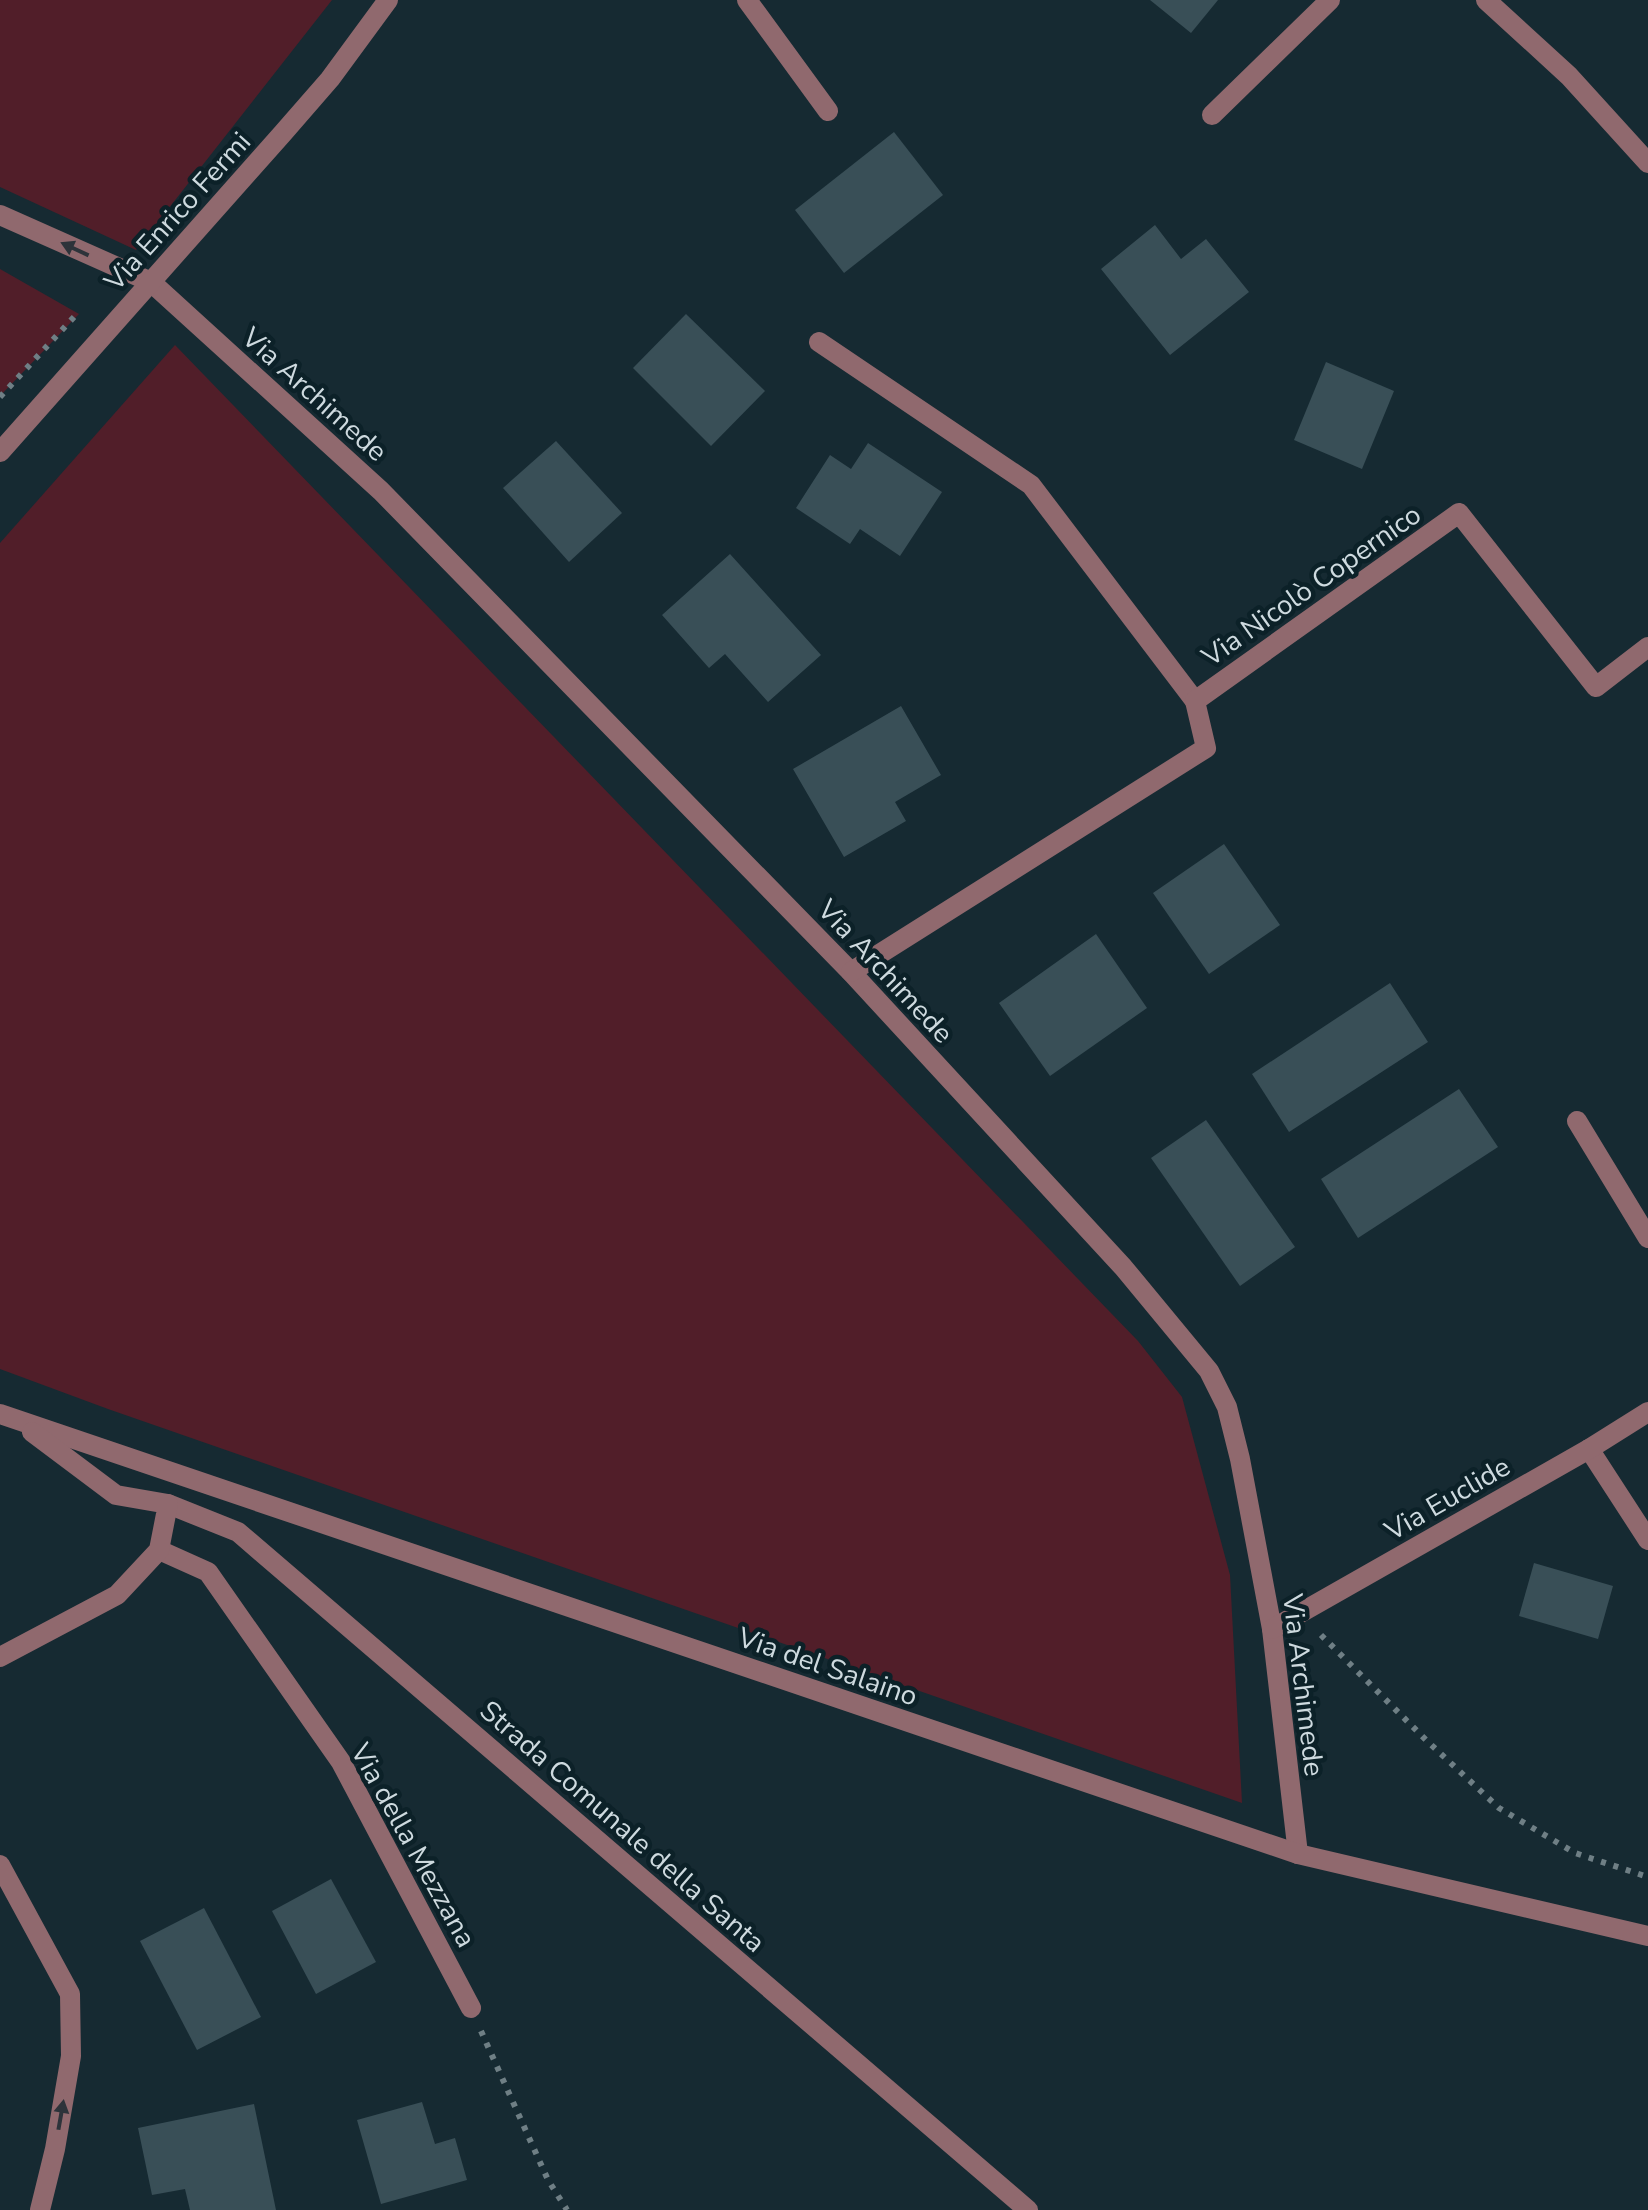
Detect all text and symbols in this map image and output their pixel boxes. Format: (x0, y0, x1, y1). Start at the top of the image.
street label: Via Enrico Fermi (95, 124, 260, 300)
one-way arrow (60, 241, 90, 257)
street label: Via Archimede (233, 319, 395, 470)
street label: Via Nicolò Copernico (1194, 496, 1429, 676)
street label: Via Archimede (808, 891, 962, 1052)
street label: Via Euclide (1377, 1448, 1517, 1551)
street label: Via Archimede (1273, 1591, 1333, 1779)
street label: Via del Salaino (732, 1618, 923, 1715)
street label: Strada Comunale della Santa (472, 1692, 773, 1961)
street label: Via della Mezzana (341, 1736, 485, 1954)
one-way arrow (54, 2099, 69, 2130)

